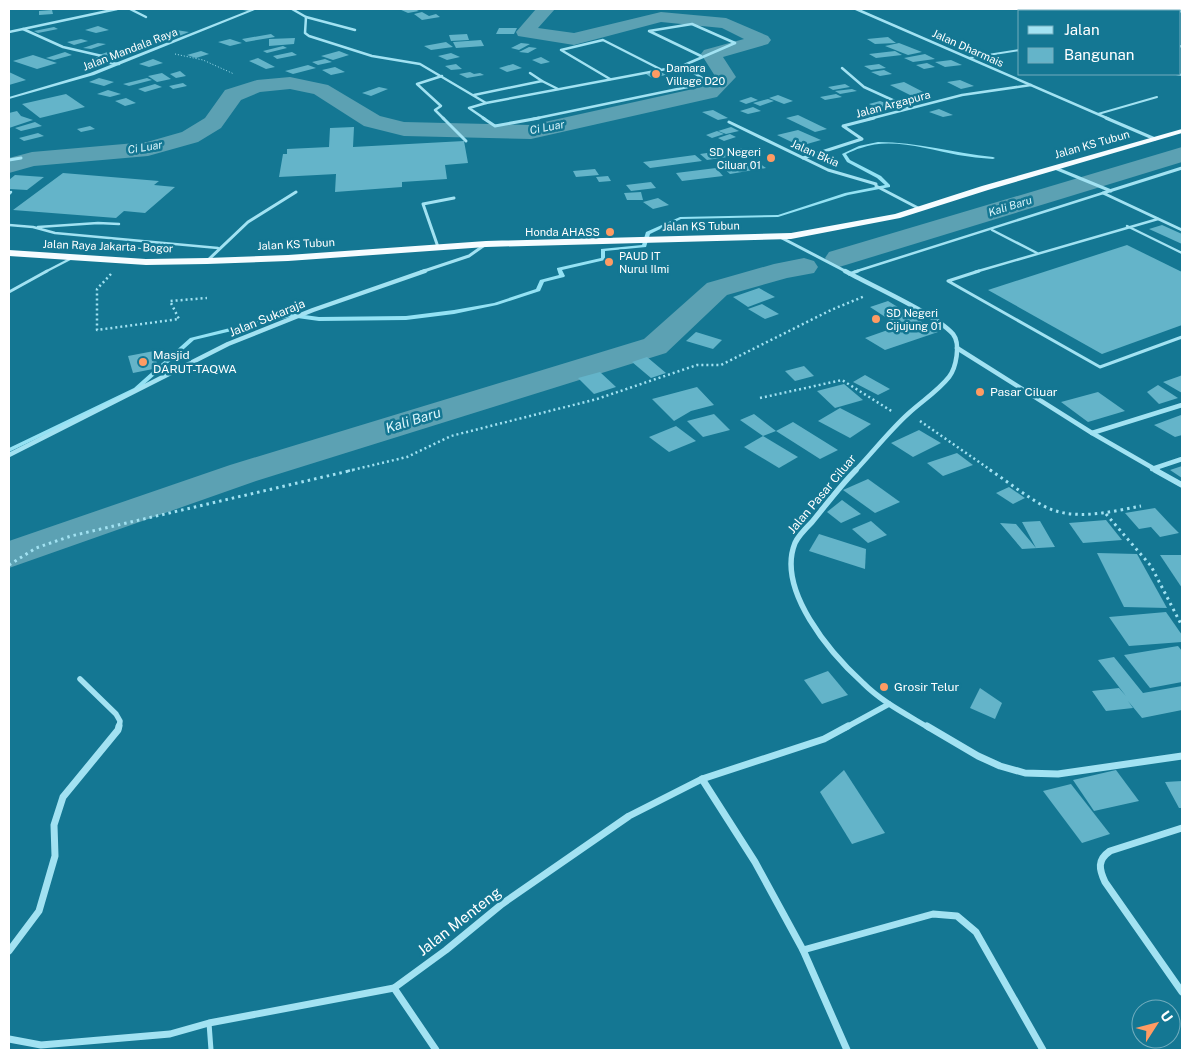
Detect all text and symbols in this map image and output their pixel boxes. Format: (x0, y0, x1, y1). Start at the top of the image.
legend (1018, 10, 1181, 75)
text: Jalan (1064, 21, 1100, 38)
street label: Jalan Mandala Raya (81, 25, 179, 73)
street label: Jalan Dharmais (930, 27, 1006, 69)
text: Bangunan (1064, 46, 1135, 63)
place label: Damara Village D20 (666, 62, 725, 87)
marker: Damara Village D20 (650, 68, 662, 80)
street label: Jalan Argapura (854, 88, 932, 120)
water label: Ci Luar (529, 118, 566, 136)
street label: Jalan KS Tubun (1053, 128, 1131, 160)
street label: Jalan Bkia (789, 137, 841, 169)
water label: Ci Luar (127, 138, 164, 156)
place label: SD Negeri Ciluar 01 (709, 146, 761, 171)
marker: SD Negeri Ciluar 01 (765, 152, 777, 164)
water label: Kali Baru (987, 194, 1033, 218)
street label: Jalan KS Tubun (662, 219, 740, 233)
place label: Honda AHASS (525, 226, 600, 238)
marker: Honda AHASS (604, 226, 616, 238)
street label: Jalan KS Tubun (257, 236, 335, 252)
street label: Jalan Raya Jakarta - Bogor (42, 238, 174, 254)
place label: PAUD IT Nurul Ilmi (619, 250, 669, 275)
marker: PAUD IT Nurul Ilmi (603, 256, 615, 268)
street label: Jalan Sukaraja (227, 296, 307, 340)
place label: SD Negeri Cijujung 01 (886, 307, 942, 332)
marker: SD Negeri Cijujung 01 (870, 313, 882, 325)
place label: Masjid DARUT-TAQWA (153, 348, 237, 376)
marker: Masjid DARUT-TAQWA (137, 356, 149, 368)
place label: Pasar Ciluar (990, 385, 1058, 399)
marker: Pasar Ciluar (974, 386, 986, 398)
water label: Kali Baru (383, 404, 443, 436)
street label: Jalan Pasar Ciluar (785, 451, 859, 536)
place label: Grosir Telur (894, 680, 959, 694)
marker: Grosir Telur (878, 681, 890, 693)
street label: Jalan Menteng (414, 883, 504, 959)
north arrow (1131, 999, 1181, 1049)
text: U (1157, 1008, 1176, 1025)

